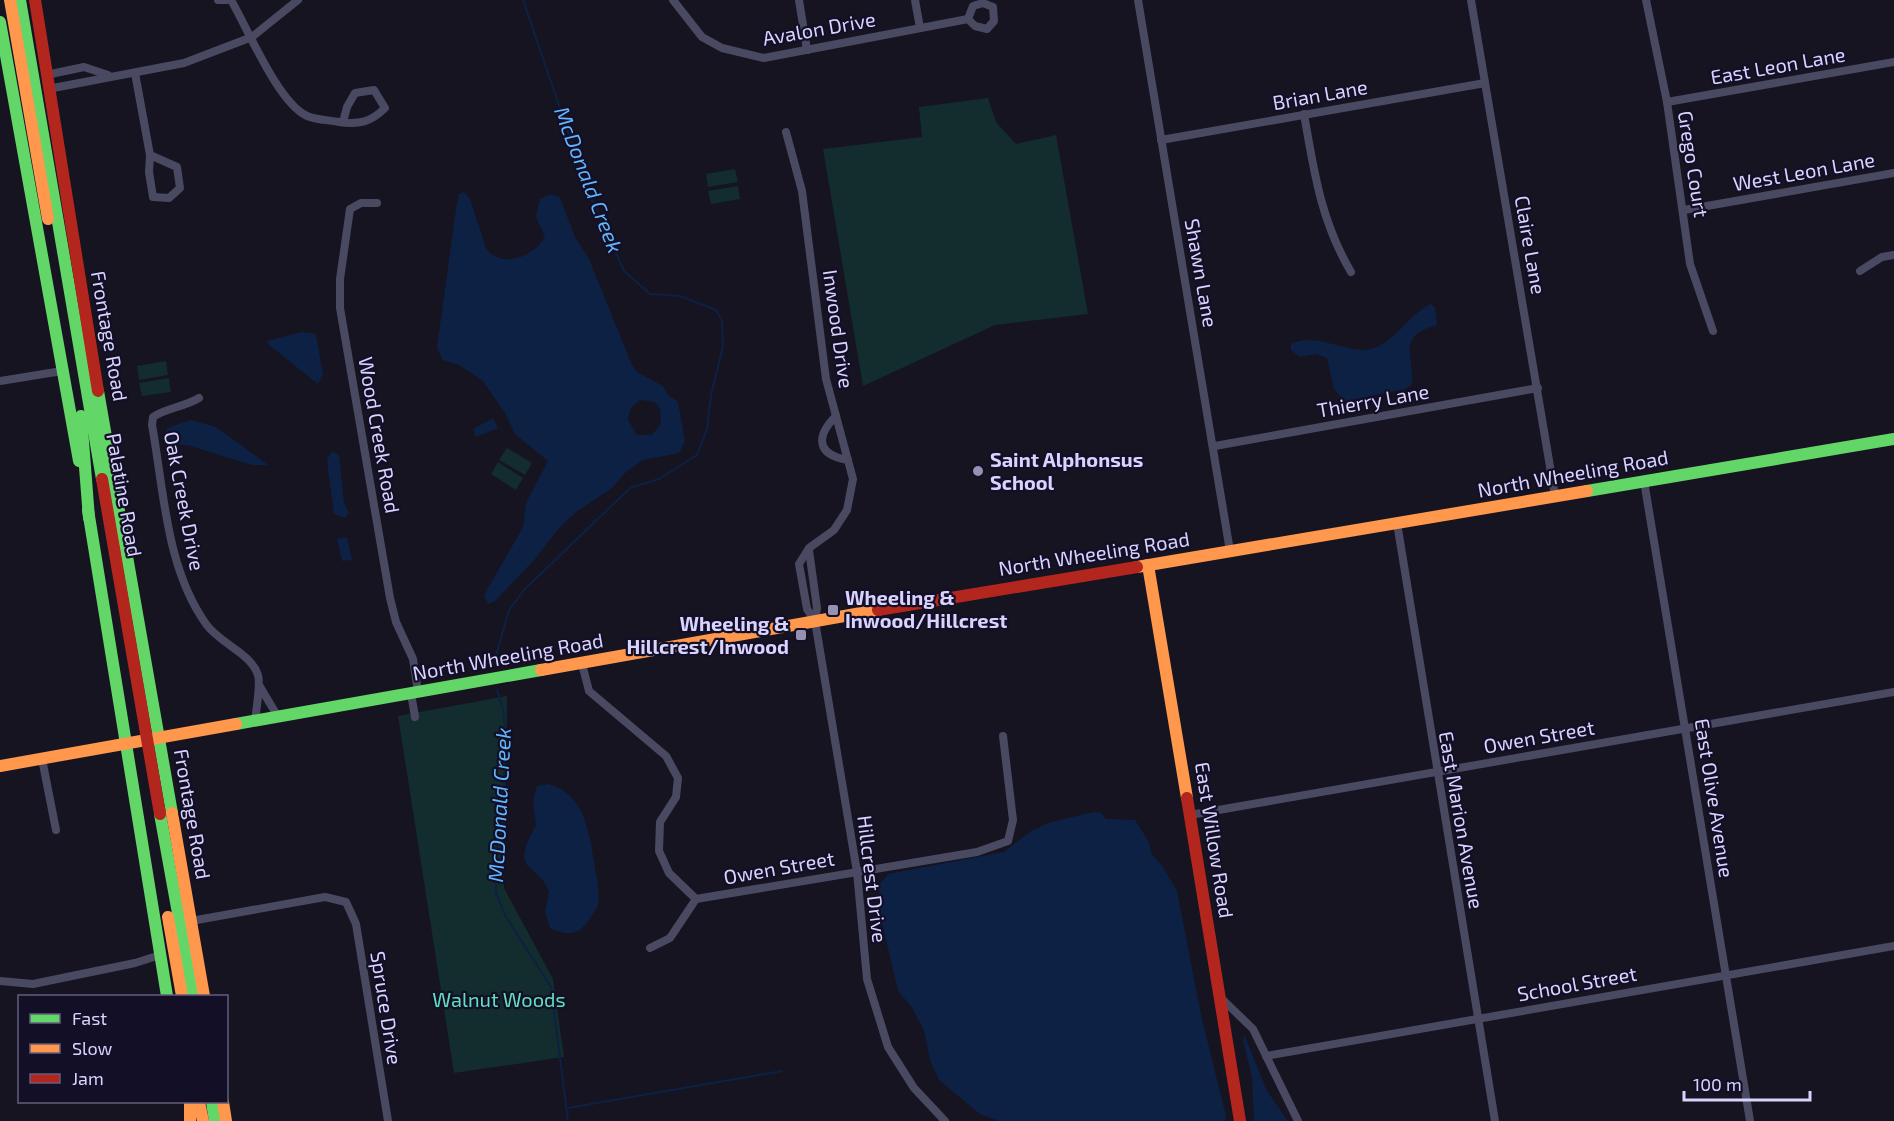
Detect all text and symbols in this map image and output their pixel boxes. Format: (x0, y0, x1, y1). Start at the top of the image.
street label: Avalon Drive (760, 6, 877, 50)
street label: East Leon Lane (1709, 41, 1847, 89)
street label: Brian Lane (1270, 74, 1369, 114)
water label: McDonald Creek (550, 103, 629, 256)
street label: Grego Court (1674, 109, 1714, 219)
street label: West Leon Lane (1731, 147, 1877, 195)
street label: Claire Lane (1510, 194, 1551, 296)
street label: Shawn Lane (1181, 217, 1223, 329)
street label: Inwood Drive (819, 268, 859, 390)
street label: Frontage Road (87, 269, 133, 403)
street label: Wood Creek Road (354, 355, 406, 515)
street label: Thierry Lane (1315, 378, 1431, 422)
street label: Oak Creek Drive (160, 429, 210, 572)
street label: Palatine Road (102, 431, 148, 559)
street label: North Wheeling Road (1476, 444, 1670, 502)
place label: Saint Alphonsus School (990, 447, 1143, 494)
marker: Saint Alphonsus School (971, 464, 985, 478)
street label: North Wheeling Road (997, 526, 1191, 580)
place label: Wheeling & Inwood/Hillcrest (845, 585, 1007, 632)
marker: Wheeling & Inwood/Hillcrest (826, 603, 840, 617)
place label: Wheeling & Hillcrest/Inwood (627, 611, 789, 658)
street label: North Wheeling Road (411, 627, 605, 685)
marker: Wheeling & Hillcrest/Inwood (794, 628, 808, 642)
street label: Owen Street (1482, 714, 1597, 758)
street label: East Olive Avenue (1691, 717, 1739, 879)
water label: McDonald Creek (482, 727, 515, 883)
street label: East Marion Avenue (1435, 729, 1489, 910)
street label: Frontage Road (170, 747, 216, 881)
street label: East Willow Road (1191, 760, 1239, 920)
street label: Hillcrest Drive (853, 814, 893, 944)
street label: Owen Street (722, 845, 837, 889)
street label: Spruce Drive (366, 949, 408, 1066)
street label: School Street (1515, 961, 1639, 1005)
park label: Walnut Woods (432, 987, 566, 1011)
legend (18, 995, 228, 1103)
text: Fast (72, 1007, 107, 1029)
text: Slow (72, 1037, 113, 1059)
scale bar (1684, 1064, 1810, 1102)
text: Jam (72, 1067, 104, 1089)
text: 100 m (1693, 1073, 1742, 1095)

